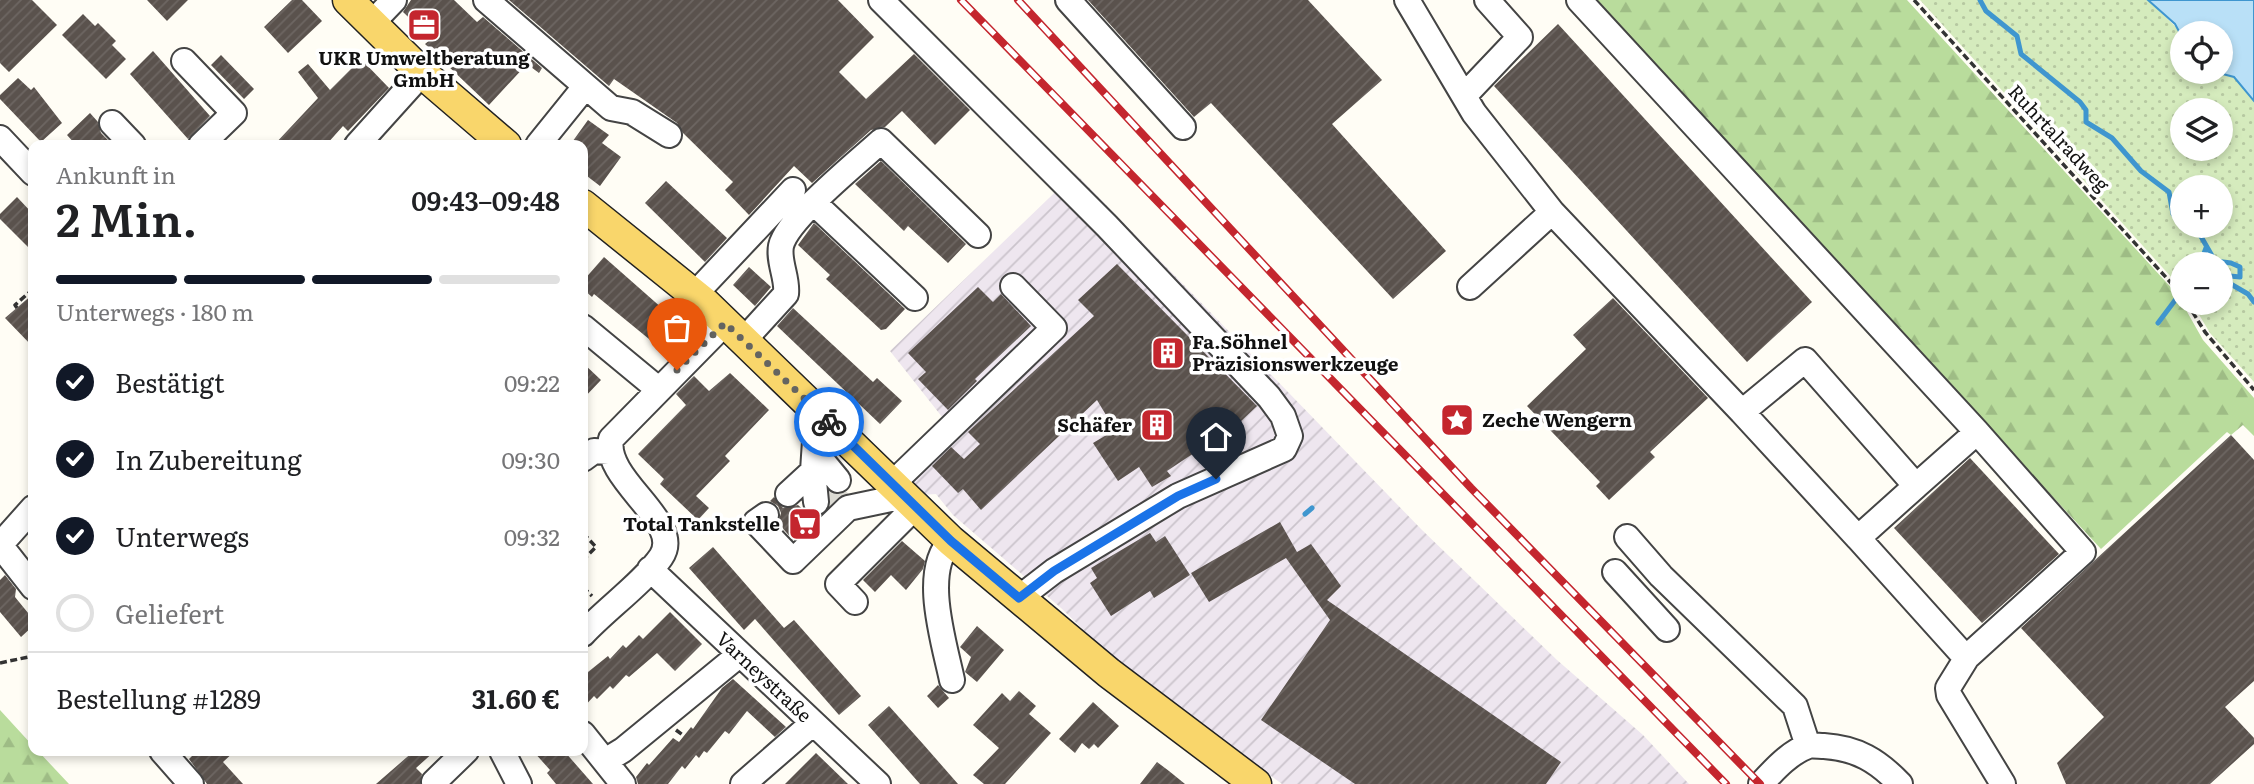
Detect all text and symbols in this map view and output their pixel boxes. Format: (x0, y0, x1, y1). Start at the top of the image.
office icon: UKR Umweltberatung GmbH (405, 6, 443, 44)
map controls (2170, 21, 2233, 315)
button: locate (2170, 21, 2233, 84)
place label: UKR Umweltberatung GmbH (318, 43, 530, 93)
street label: Ruhrtalradweg (2003, 78, 2117, 197)
button: layers (2170, 98, 2233, 161)
text: Ankunft in (56, 157, 176, 191)
button: + (2170, 175, 2233, 238)
text: 09:43–09:48 (411, 180, 560, 219)
text: 2 Min. (56, 183, 197, 251)
button: − (2170, 252, 2233, 315)
text: Unterwegs · 180 m (56, 294, 254, 328)
pin (647, 298, 707, 370)
icon: bag (658, 309, 696, 347)
place label: Fa.Söhnel Präzisionswerkzeuge (1192, 327, 1399, 377)
building icon: Fa.Söhnel Präzisionswerkzeuge (1149, 334, 1187, 372)
text: Bestätigt (115, 362, 224, 401)
icon: check (56, 363, 94, 401)
text: 09:22 (504, 365, 560, 399)
courier (794, 387, 864, 457)
place icon: Zeche Wengern (1438, 401, 1476, 439)
icon: bike (810, 403, 848, 441)
place label: Zeche Wengern (1482, 405, 1632, 433)
building icon: Schäfer (1138, 406, 1176, 444)
pin (1186, 407, 1246, 479)
place label: Schäfer (1057, 410, 1133, 438)
icon: home (1197, 418, 1235, 456)
text: In Zubereitung (115, 439, 302, 478)
icon: check (56, 440, 94, 478)
text: 09:30 (501, 442, 560, 476)
supermarket icon: Total Tankstelle (786, 505, 824, 543)
place label: Total Tankstelle (623, 509, 780, 537)
text: Unterwegs (115, 516, 249, 555)
icon: check (56, 517, 94, 555)
text: 09:32 (504, 519, 560, 553)
text: Geliefert (115, 593, 224, 632)
street label: Varneystraße (711, 624, 819, 728)
text: Bestellung #1289 (56, 678, 261, 717)
text: 31.60 € (472, 678, 560, 717)

